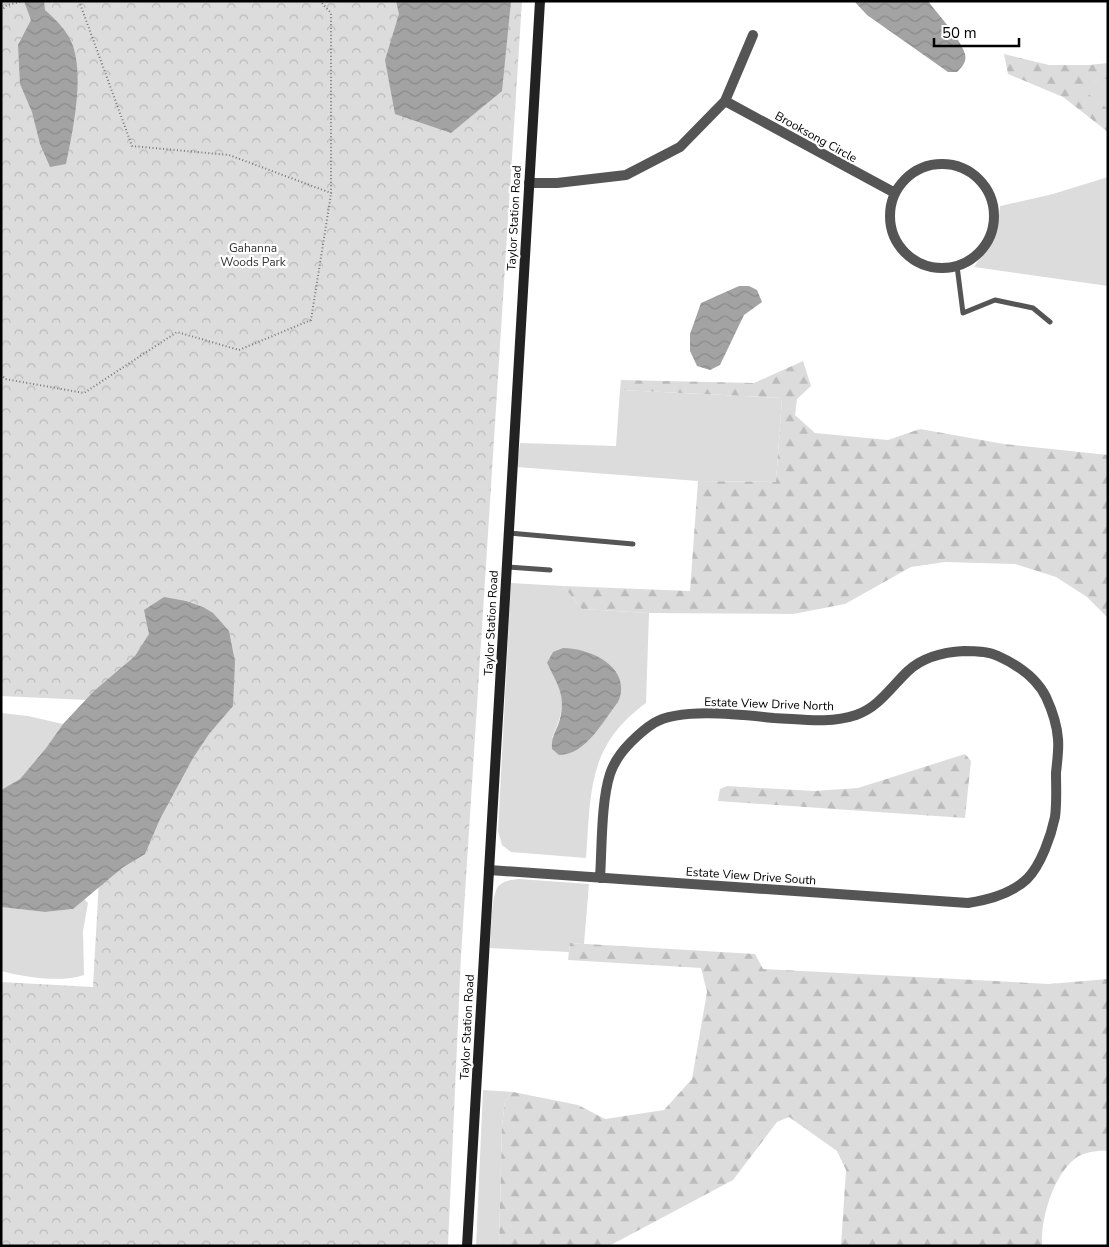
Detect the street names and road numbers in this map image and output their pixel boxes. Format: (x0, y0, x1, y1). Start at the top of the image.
street label: Brooksong Circle (772, 108, 860, 166)
street label: Taylor Station Road (503, 165, 525, 271)
street label: Taylor Station Road (480, 570, 502, 676)
street label: Estate View Drive North (704, 694, 834, 714)
street label: Estate View Drive South (685, 863, 817, 889)
street label: Taylor Station Road (456, 974, 478, 1080)

